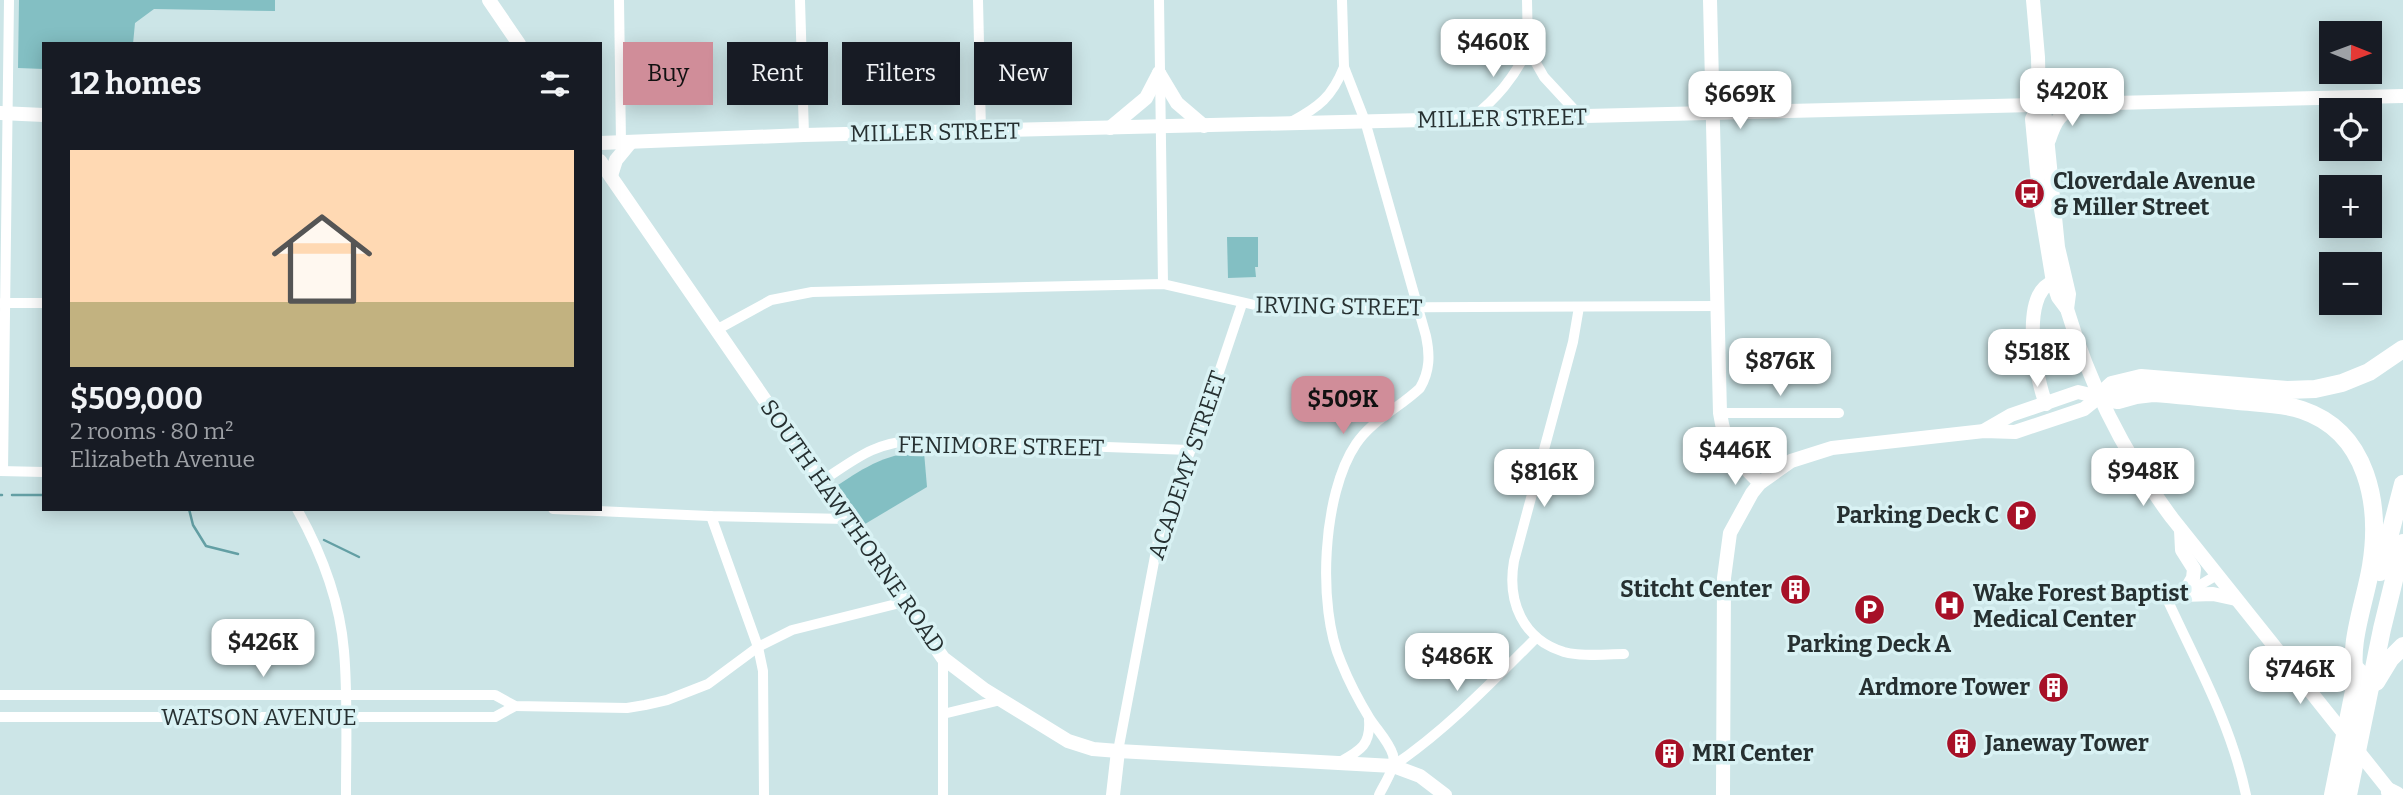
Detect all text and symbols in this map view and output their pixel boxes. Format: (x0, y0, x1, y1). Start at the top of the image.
pin: $460K (1444, 20, 1542, 79)
north arrow (2319, 21, 2382, 84)
map controls (2319, 21, 2382, 315)
text: $460K (1457, 28, 1529, 56)
chip: Buy (623, 42, 713, 105)
chip: Rent (727, 42, 828, 105)
chip: Filters (842, 42, 960, 105)
chip: New (974, 42, 1072, 105)
icon: filters (536, 65, 574, 103)
text: 12 homes (70, 66, 201, 102)
pin: $420K (2023, 68, 2121, 128)
pin: $669K (1691, 72, 1789, 131)
text: $420K (2036, 77, 2108, 105)
text: $669K (1704, 80, 1776, 108)
button: locate (2319, 98, 2382, 161)
street label: MILLER STREET (1417, 103, 1587, 133)
street label: MILLER STREET (850, 117, 1020, 147)
place label: Cloverdale Avenue & Miller Street (2053, 167, 2255, 221)
button: + (2319, 175, 2382, 238)
bus stop icon: Cloverdale Avenue & Miller Street (2013, 177, 2047, 211)
icon: home (259, 196, 385, 322)
button: − (2319, 252, 2382, 315)
street label: IRVING STREET (1255, 291, 1423, 321)
pin: $518K (1988, 330, 2086, 389)
pin: $876K (1731, 338, 1829, 398)
text: $518K (2004, 338, 2070, 366)
text: $876K (1745, 347, 1815, 375)
street label: ACADEMY STREET (1142, 367, 1232, 563)
pin: $509K (1294, 376, 1392, 436)
text: $509,000 (70, 381, 203, 417)
text: $509K (1307, 385, 1379, 413)
street label: SOUTH HAWTHORNE ROAD (755, 394, 951, 658)
text: 2 rooms · 80 m² (70, 417, 233, 445)
pin: $446K (1686, 428, 1784, 487)
street label: FENIMORE STREET (897, 430, 1105, 462)
text: $446K (1699, 436, 1771, 464)
text: Elizabeth Avenue (70, 445, 255, 473)
pin: $948K (2094, 448, 2192, 508)
pin: $816K (1495, 449, 1593, 509)
text: $948K (2107, 457, 2179, 485)
text: $816K (1510, 458, 1578, 486)
parking icon: Parking Deck C (2005, 498, 2039, 532)
place label: Parking Deck C (1836, 501, 1999, 529)
building icon: Stitcht Center (1778, 572, 1812, 606)
place label: Stitcht Center (1620, 575, 1772, 603)
place label: Wake Forest Baptist Medical Center (1973, 579, 2189, 633)
hospital icon: Wake Forest Baptist Medical Center (1933, 589, 1967, 623)
parking icon: Parking Deck A (1852, 593, 1886, 627)
pin: $426K (214, 620, 312, 679)
text: $426K (227, 628, 299, 656)
place label: Parking Deck A (1787, 630, 1952, 658)
pin: $486K (1408, 634, 1506, 693)
text: $486K (1421, 642, 1493, 670)
pin: $746K (2251, 646, 2349, 706)
text: $746K (2265, 655, 2335, 683)
building icon: Ardmore Tower (2036, 670, 2070, 704)
place label: Ardmore Tower (1859, 673, 2030, 701)
street label: WATSON AVENUE (161, 703, 357, 731)
building icon: Janeway Tower (1945, 726, 1979, 760)
place label: Janeway Tower (1983, 729, 2149, 757)
building icon: MRI Center (1652, 736, 1686, 770)
place label: MRI Center (1692, 739, 1814, 767)

